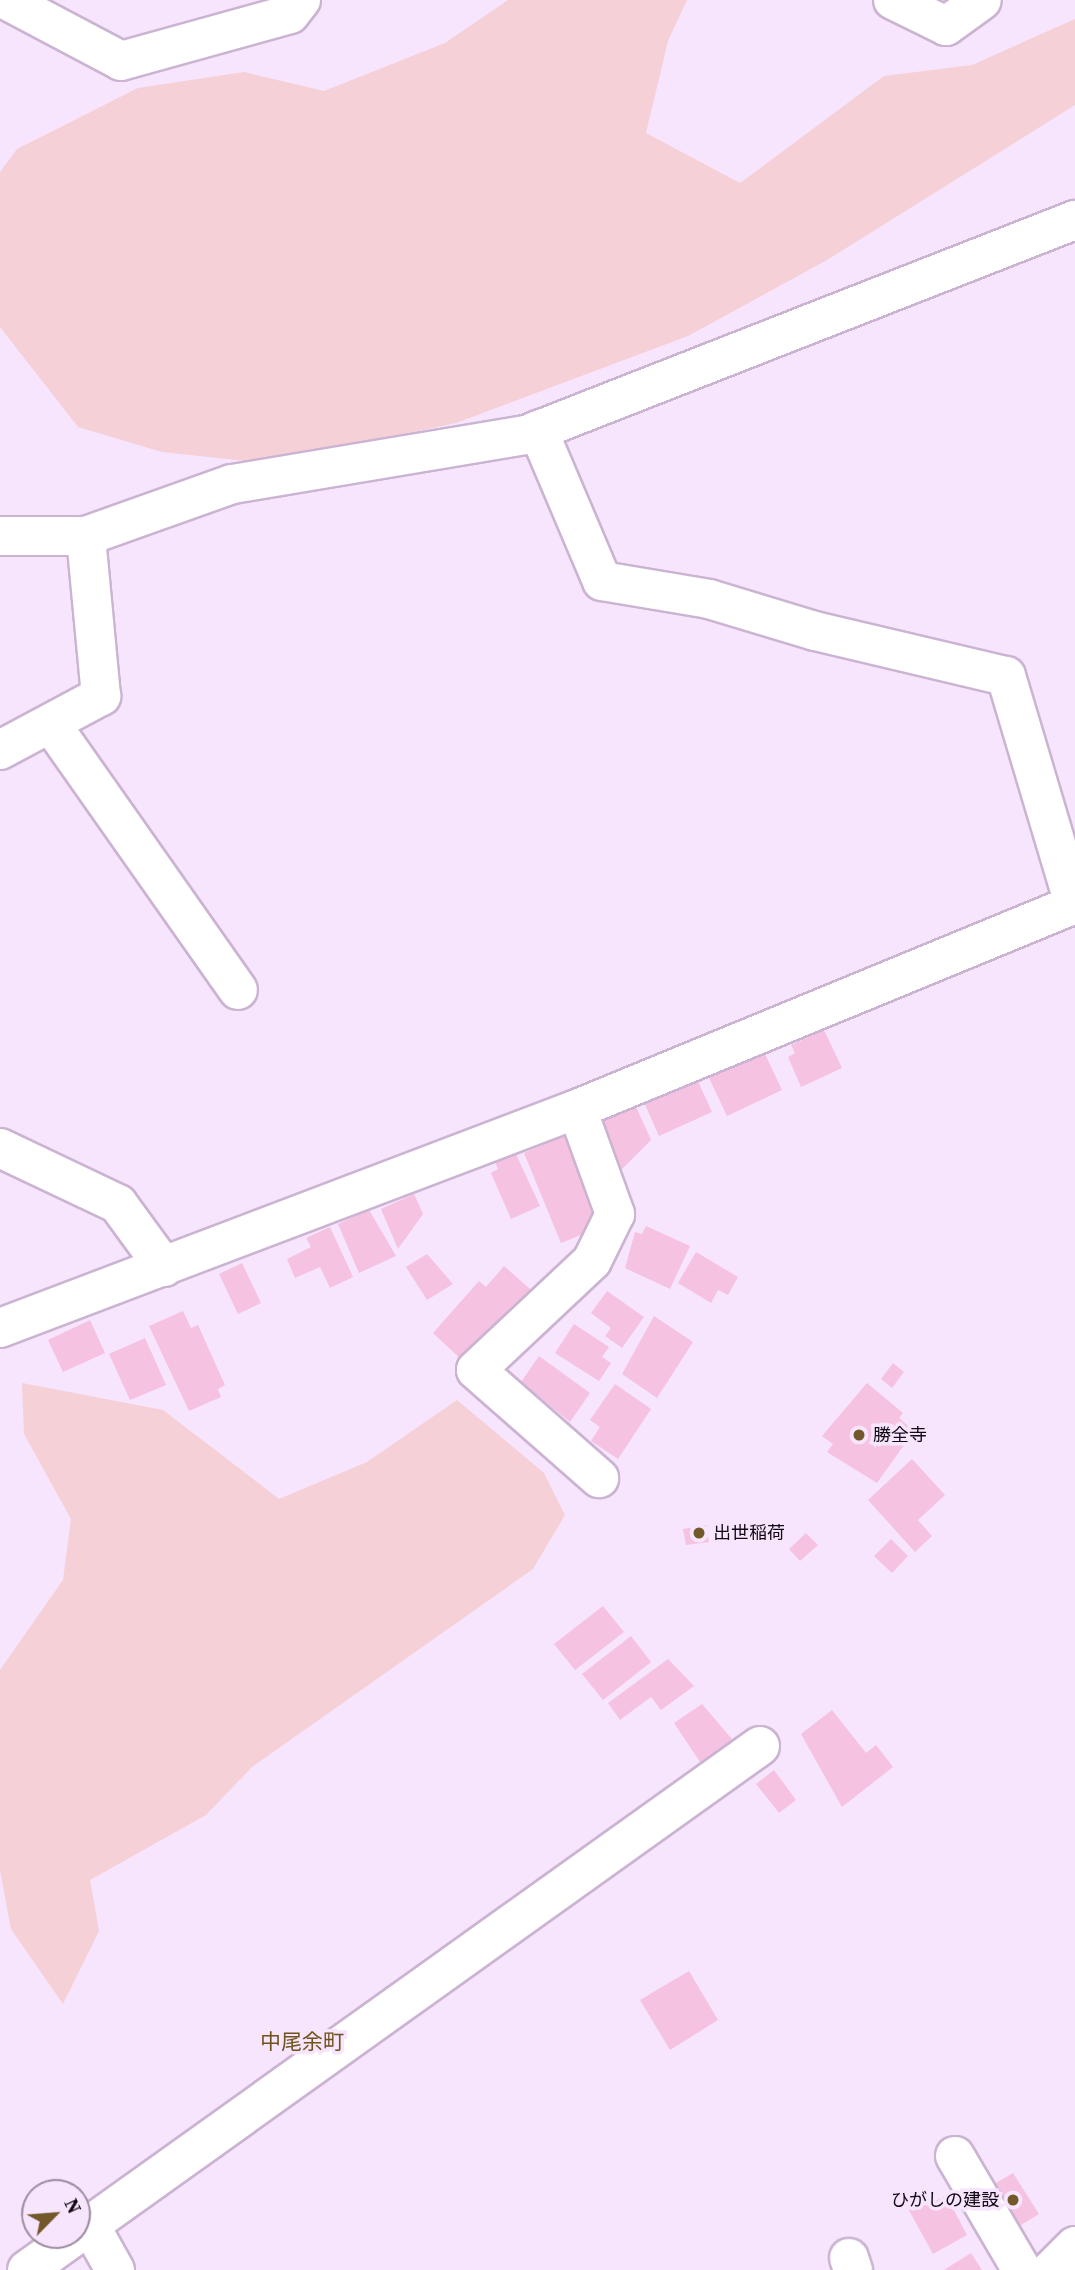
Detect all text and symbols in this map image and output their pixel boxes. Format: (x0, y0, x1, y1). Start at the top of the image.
place label: 勝全寺 (873, 1424, 927, 1446)
marker: 勝全寺 (851, 1427, 867, 1443)
place label: 出世稲荷 (713, 1522, 785, 1544)
marker: 出世稲荷 (691, 1525, 707, 1541)
district label: 中尾余町 (260, 2029, 344, 2055)
north arrow (21, 2179, 91, 2249)
place label: ひがしの建設 (891, 2189, 999, 2211)
marker: ひがしの建設 (1005, 2192, 1021, 2208)
text: N (59, 2194, 88, 2218)

